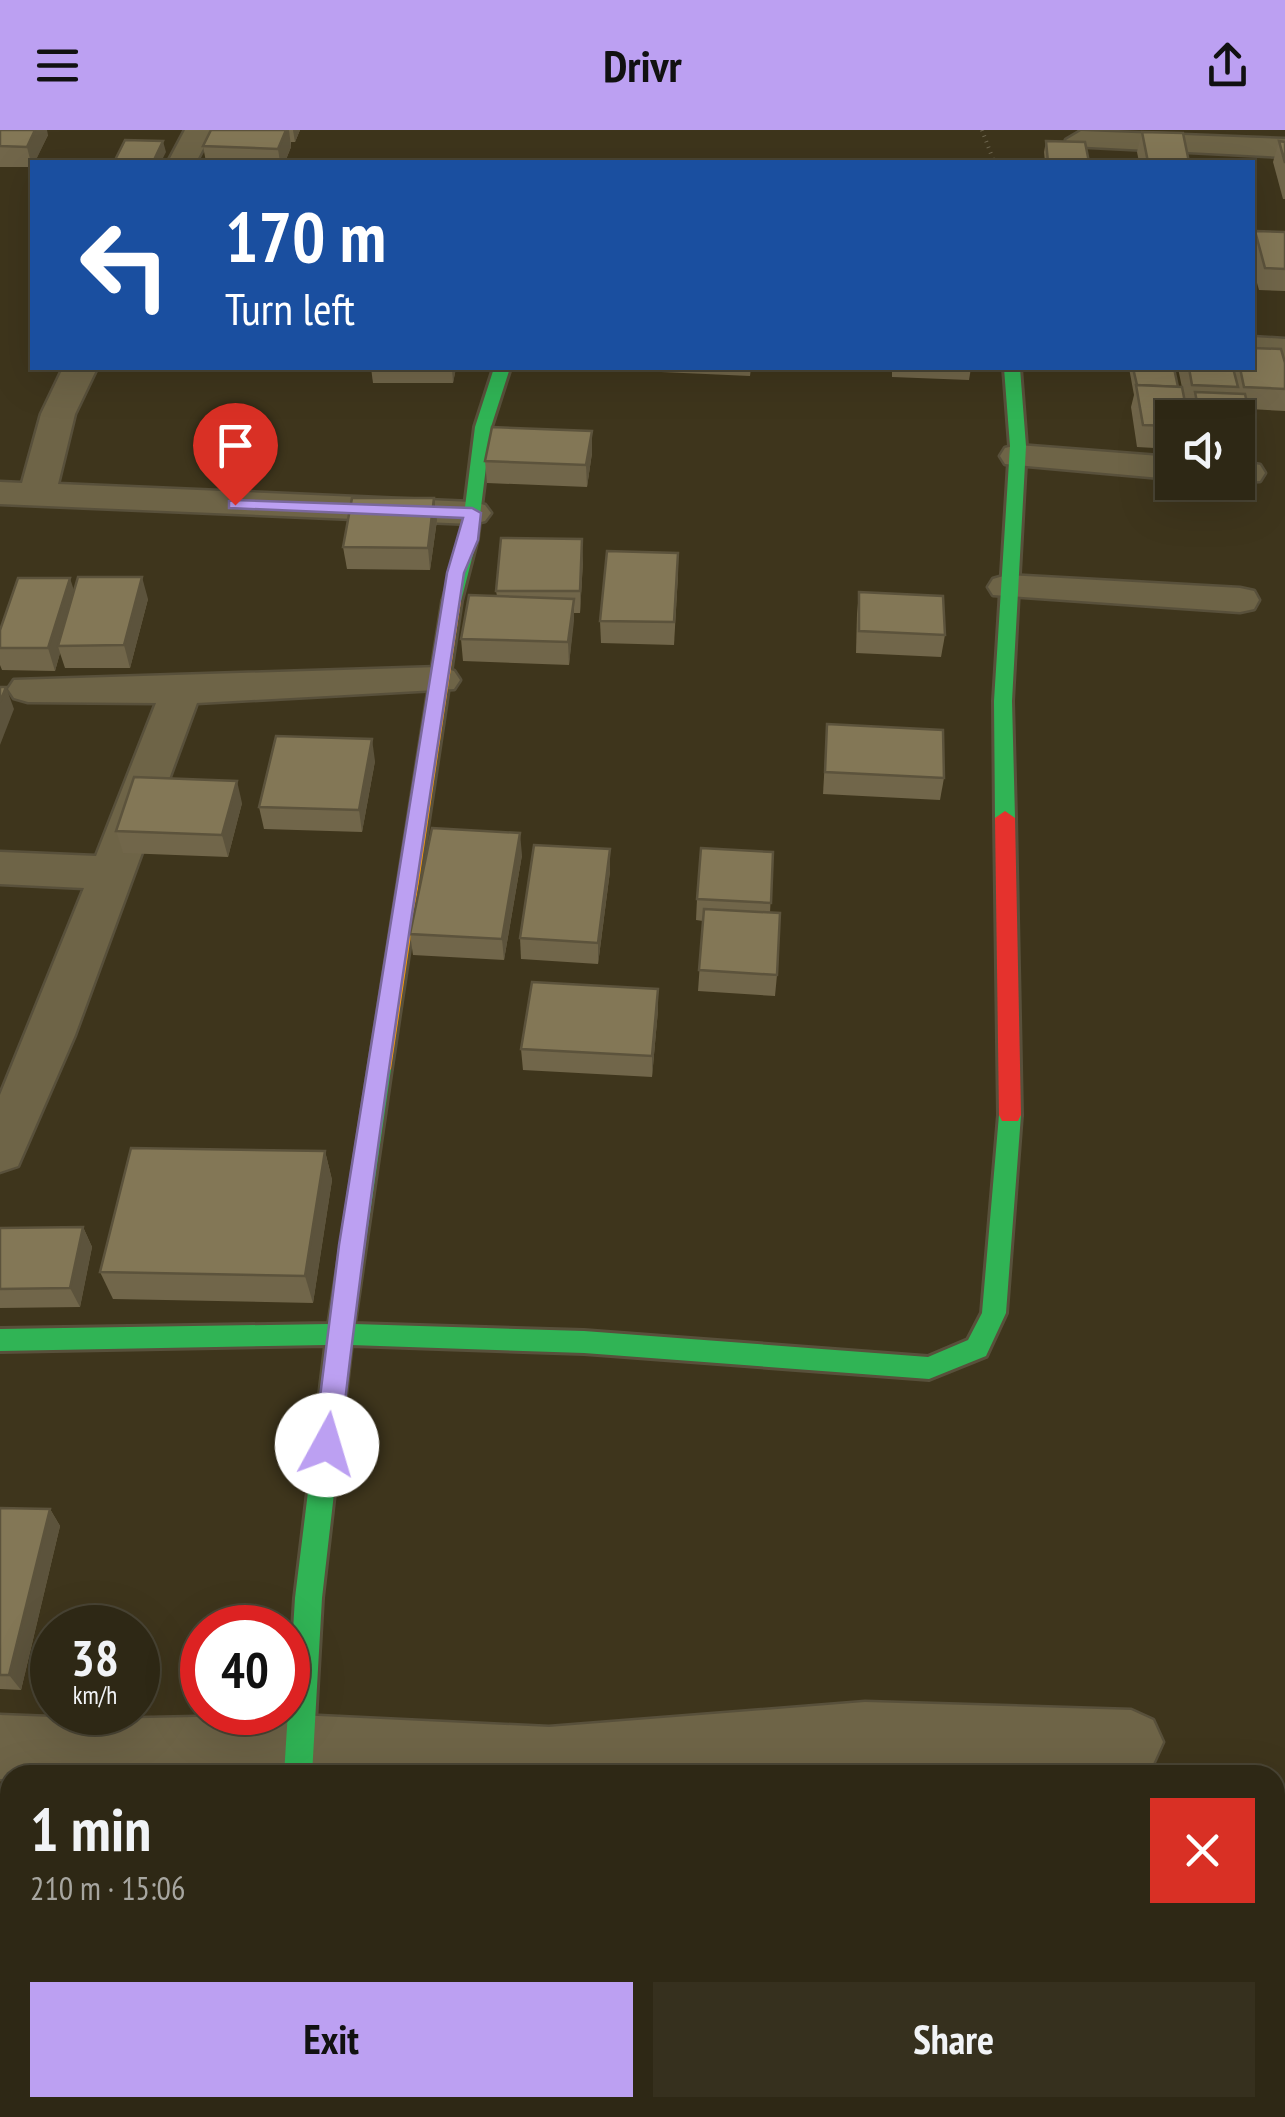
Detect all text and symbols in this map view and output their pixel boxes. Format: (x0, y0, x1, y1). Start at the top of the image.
text: Drivr (603, 36, 682, 94)
icon: menu (30, 38, 85, 93)
icon: share (1200, 38, 1255, 93)
text: 170 m (225, 191, 386, 281)
icon: left (60, 200, 190, 330)
text: Turn left (225, 279, 355, 337)
map controls (1155, 400, 1255, 500)
button: sound (1155, 400, 1255, 500)
pin (193, 403, 278, 506)
icon: arrive (208, 418, 263, 473)
position arrow (275, 1393, 379, 1497)
speed limit sign: 40 (180, 1605, 310, 1735)
text: 38 (71, 1625, 119, 1690)
text: km/h (73, 1679, 117, 1711)
text: 1 min (30, 1790, 151, 1868)
button: close (1150, 1798, 1255, 1903)
text: 210 m · 15:06 (30, 1867, 185, 1909)
button: Exit (30, 1982, 633, 2097)
button: Share (653, 1982, 1255, 2097)

